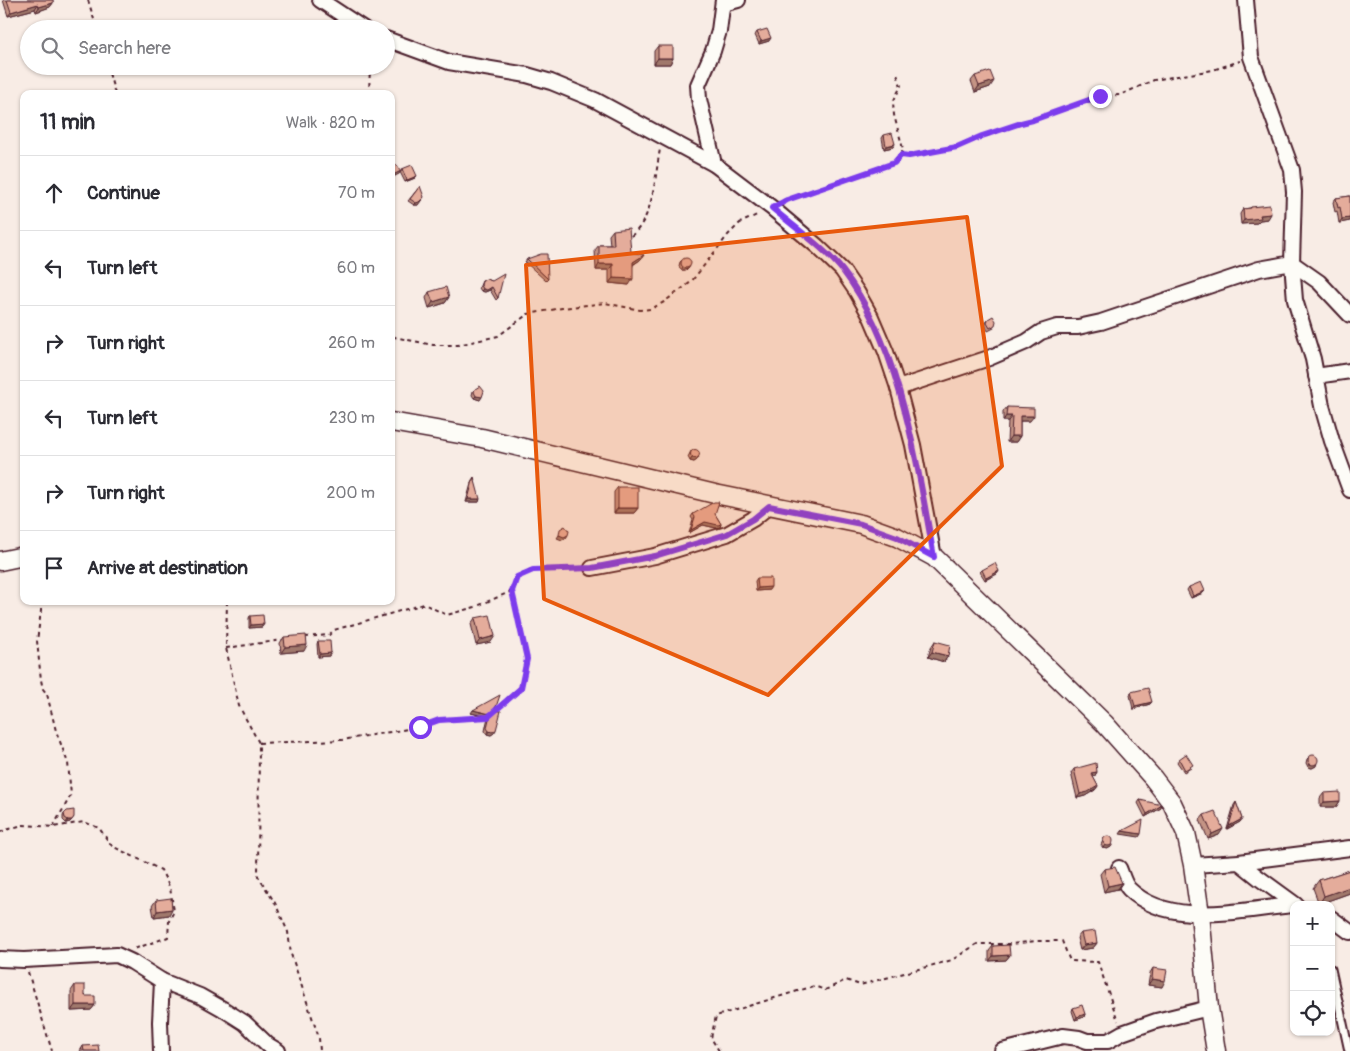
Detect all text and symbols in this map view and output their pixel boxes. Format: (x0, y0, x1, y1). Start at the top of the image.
search box (20, 20, 395, 75)
icon: search (38, 34, 66, 62)
text: Search here (78, 36, 171, 60)
route end (1089, 85, 1112, 108)
text: 11 min (40, 109, 95, 136)
text: Walk · 820 m (286, 113, 375, 133)
icon: ahead (40, 179, 68, 207)
text: Continue (87, 181, 160, 205)
text: 70 m (338, 183, 375, 203)
icon: left (40, 254, 68, 282)
text: Turn left (87, 256, 157, 280)
text: 60 m (337, 258, 375, 278)
icon: right (40, 329, 68, 357)
text: Turn right (87, 331, 165, 355)
text: 260 m (328, 333, 375, 353)
icon: left (40, 404, 68, 432)
text: Turn left (87, 406, 157, 430)
text: 230 m (329, 408, 375, 428)
icon: right (40, 479, 68, 507)
text: Turn right (87, 481, 165, 505)
text: 200 m (327, 483, 375, 503)
icon: arrive (40, 554, 68, 582)
text: Arrive at destination (87, 556, 248, 580)
route start (409, 716, 432, 739)
map controls (1290, 901, 1335, 1036)
button: + (1290, 901, 1335, 946)
button: − (1290, 946, 1335, 991)
button: locate (1290, 991, 1335, 1036)

